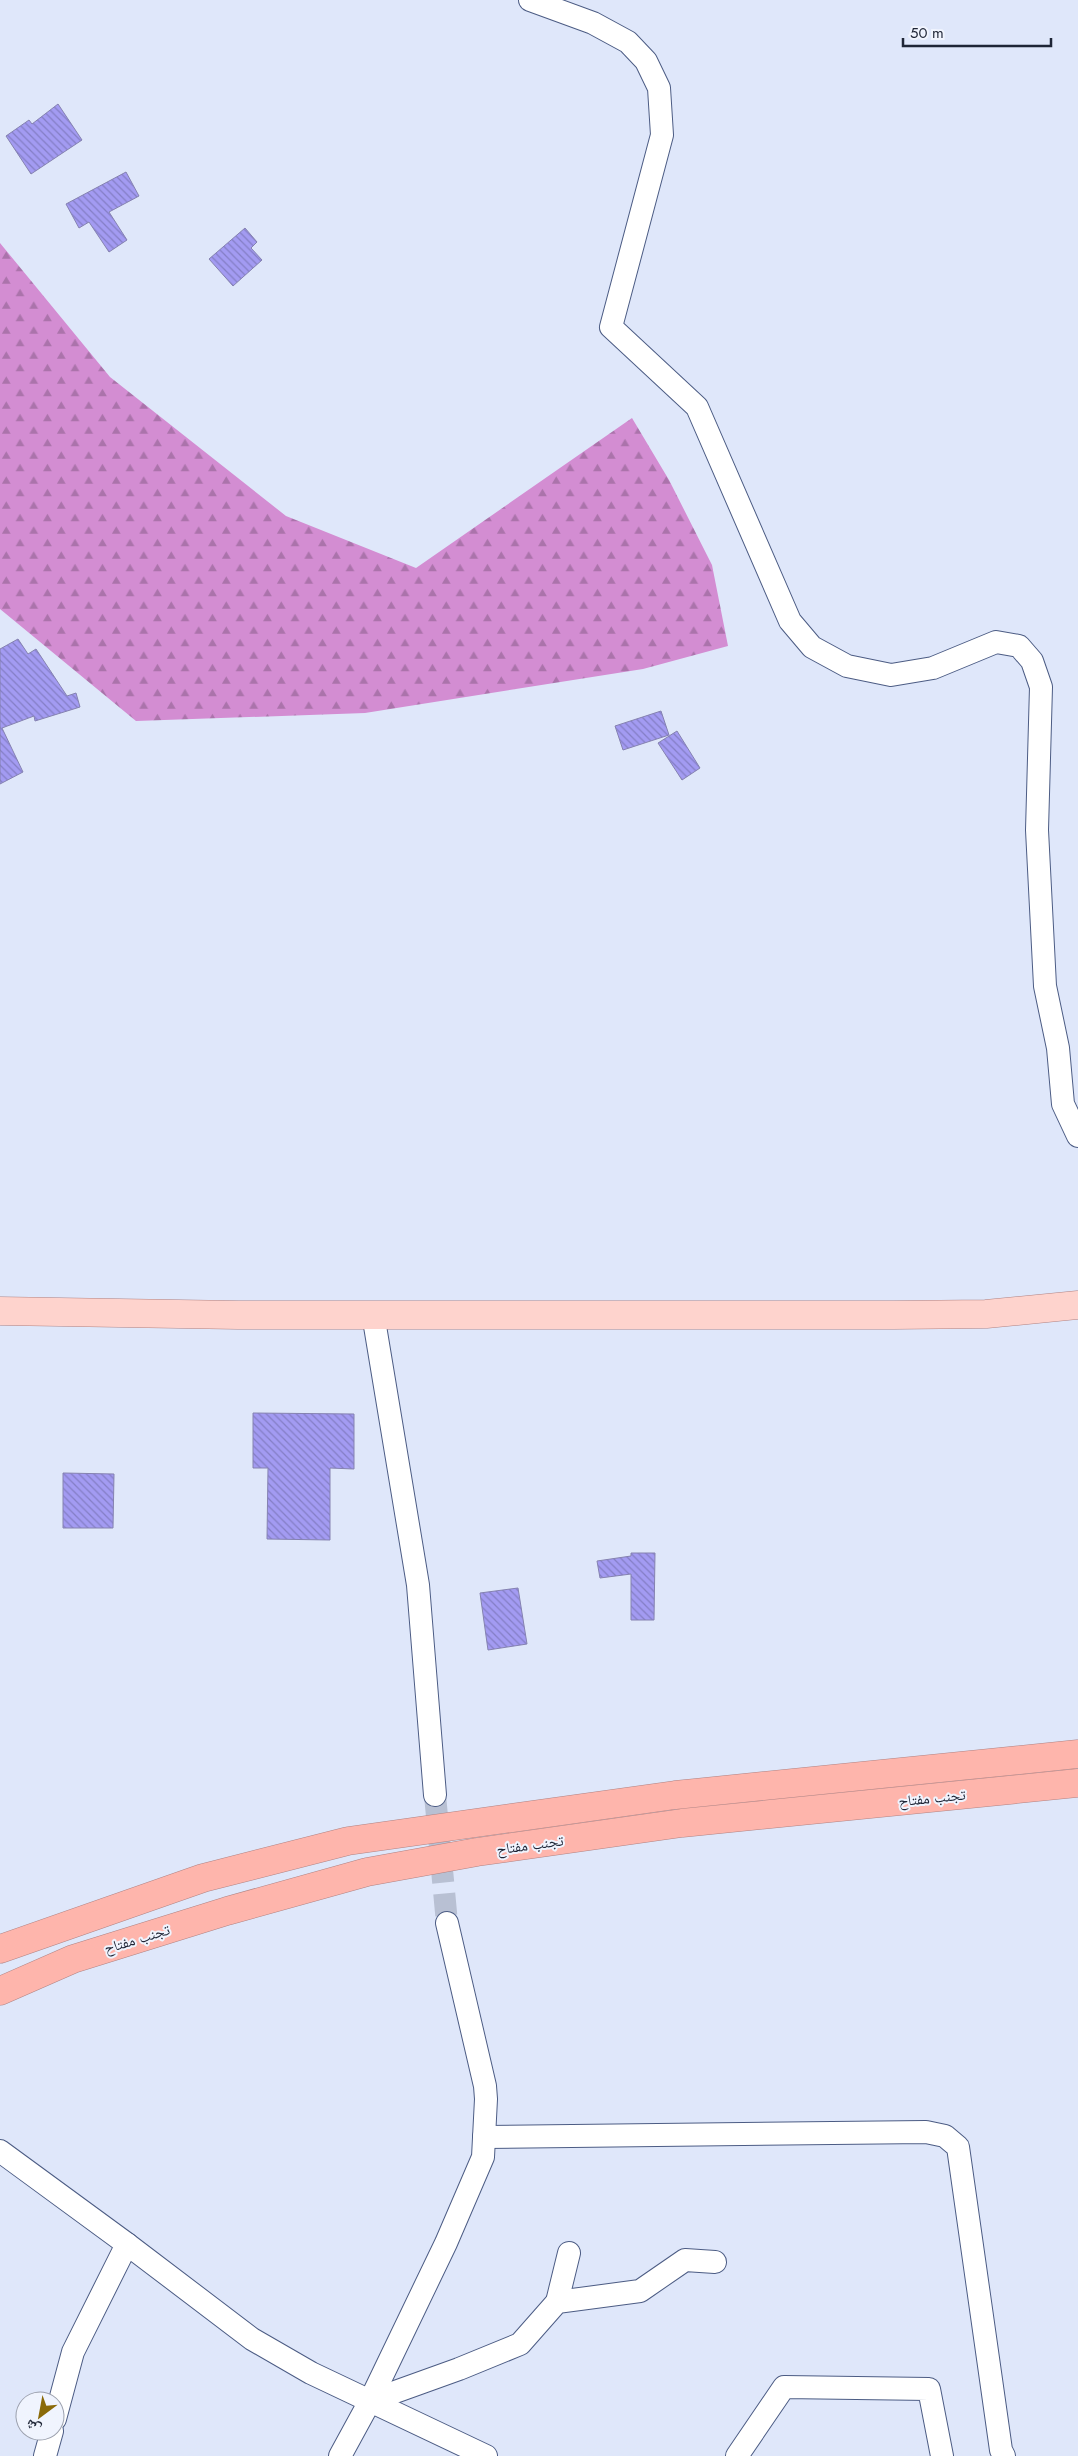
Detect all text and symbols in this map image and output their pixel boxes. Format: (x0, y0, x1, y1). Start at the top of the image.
scale bar (903, 15, 1050, 47)
text: 50 m (910, 22, 944, 44)
street label: تجنب مفتاح (897, 1783, 967, 1812)
street label: تجنب مفتاح (495, 1829, 566, 1861)
street label: تجنب مفتاح (101, 1918, 173, 1959)
north arrow (15, 2391, 65, 2441)
text: ش (21, 2415, 45, 2439)

